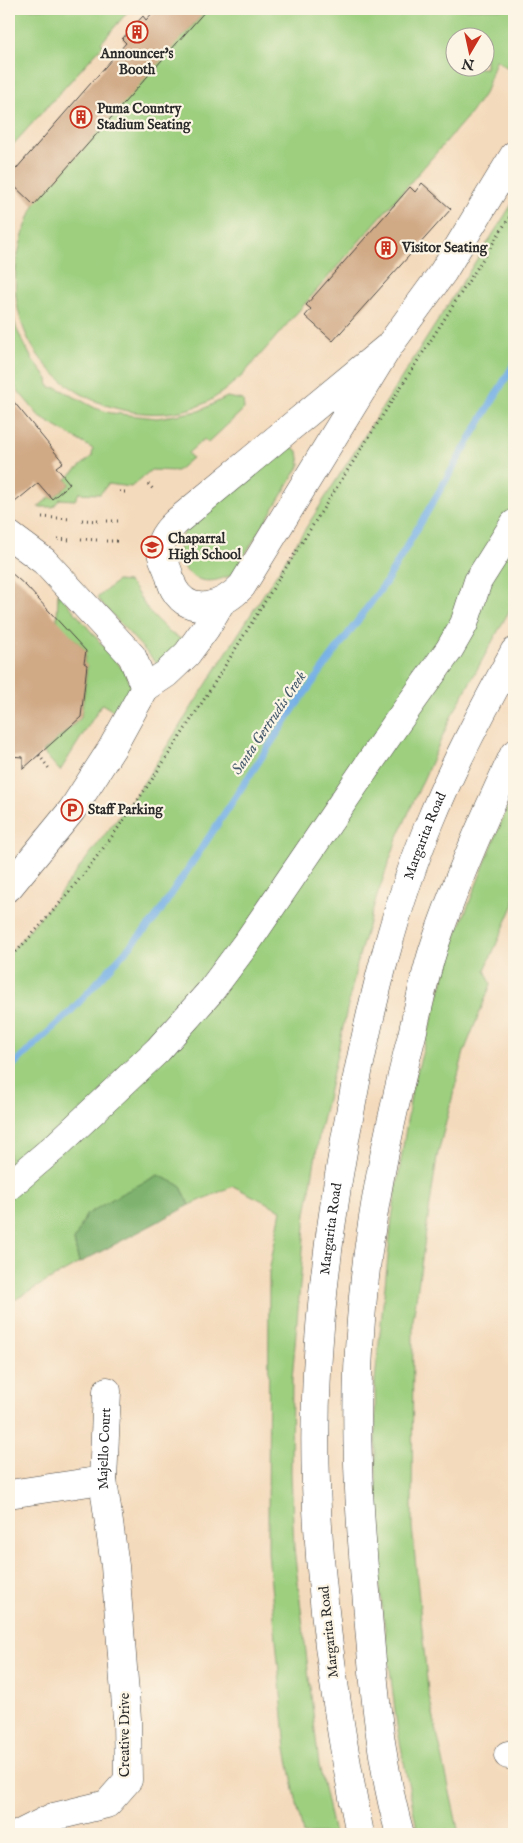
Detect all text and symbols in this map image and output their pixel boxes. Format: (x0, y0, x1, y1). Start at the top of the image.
building icon: Announcer's Booth (125, 20, 149, 44)
north arrow (446, 28, 496, 78)
place label: Announcer's Booth (100, 45, 174, 79)
text: N (461, 54, 477, 74)
place label: Puma Country Stadium Seating (97, 100, 192, 134)
building icon: Puma Country Stadium Seating (69, 105, 93, 129)
building icon: Visitor Seating (374, 236, 398, 260)
place label: Visitor Seating (401, 239, 489, 257)
place label: Chaparral High School (168, 530, 242, 564)
school or university icon: Chaparral High School (140, 535, 164, 559)
water label: Santa Gertrudis Creek (227, 668, 311, 778)
street label: Margarita Road (400, 789, 451, 882)
parking icon: Staff Parking (60, 798, 84, 822)
place label: Staff Parking (88, 801, 164, 819)
street label: Margarita Road (316, 1181, 346, 1276)
street label: Majello Court (94, 1407, 115, 1491)
street label: Margarita Road (315, 1585, 343, 1679)
street label: Creative Drive (116, 1692, 134, 1777)

